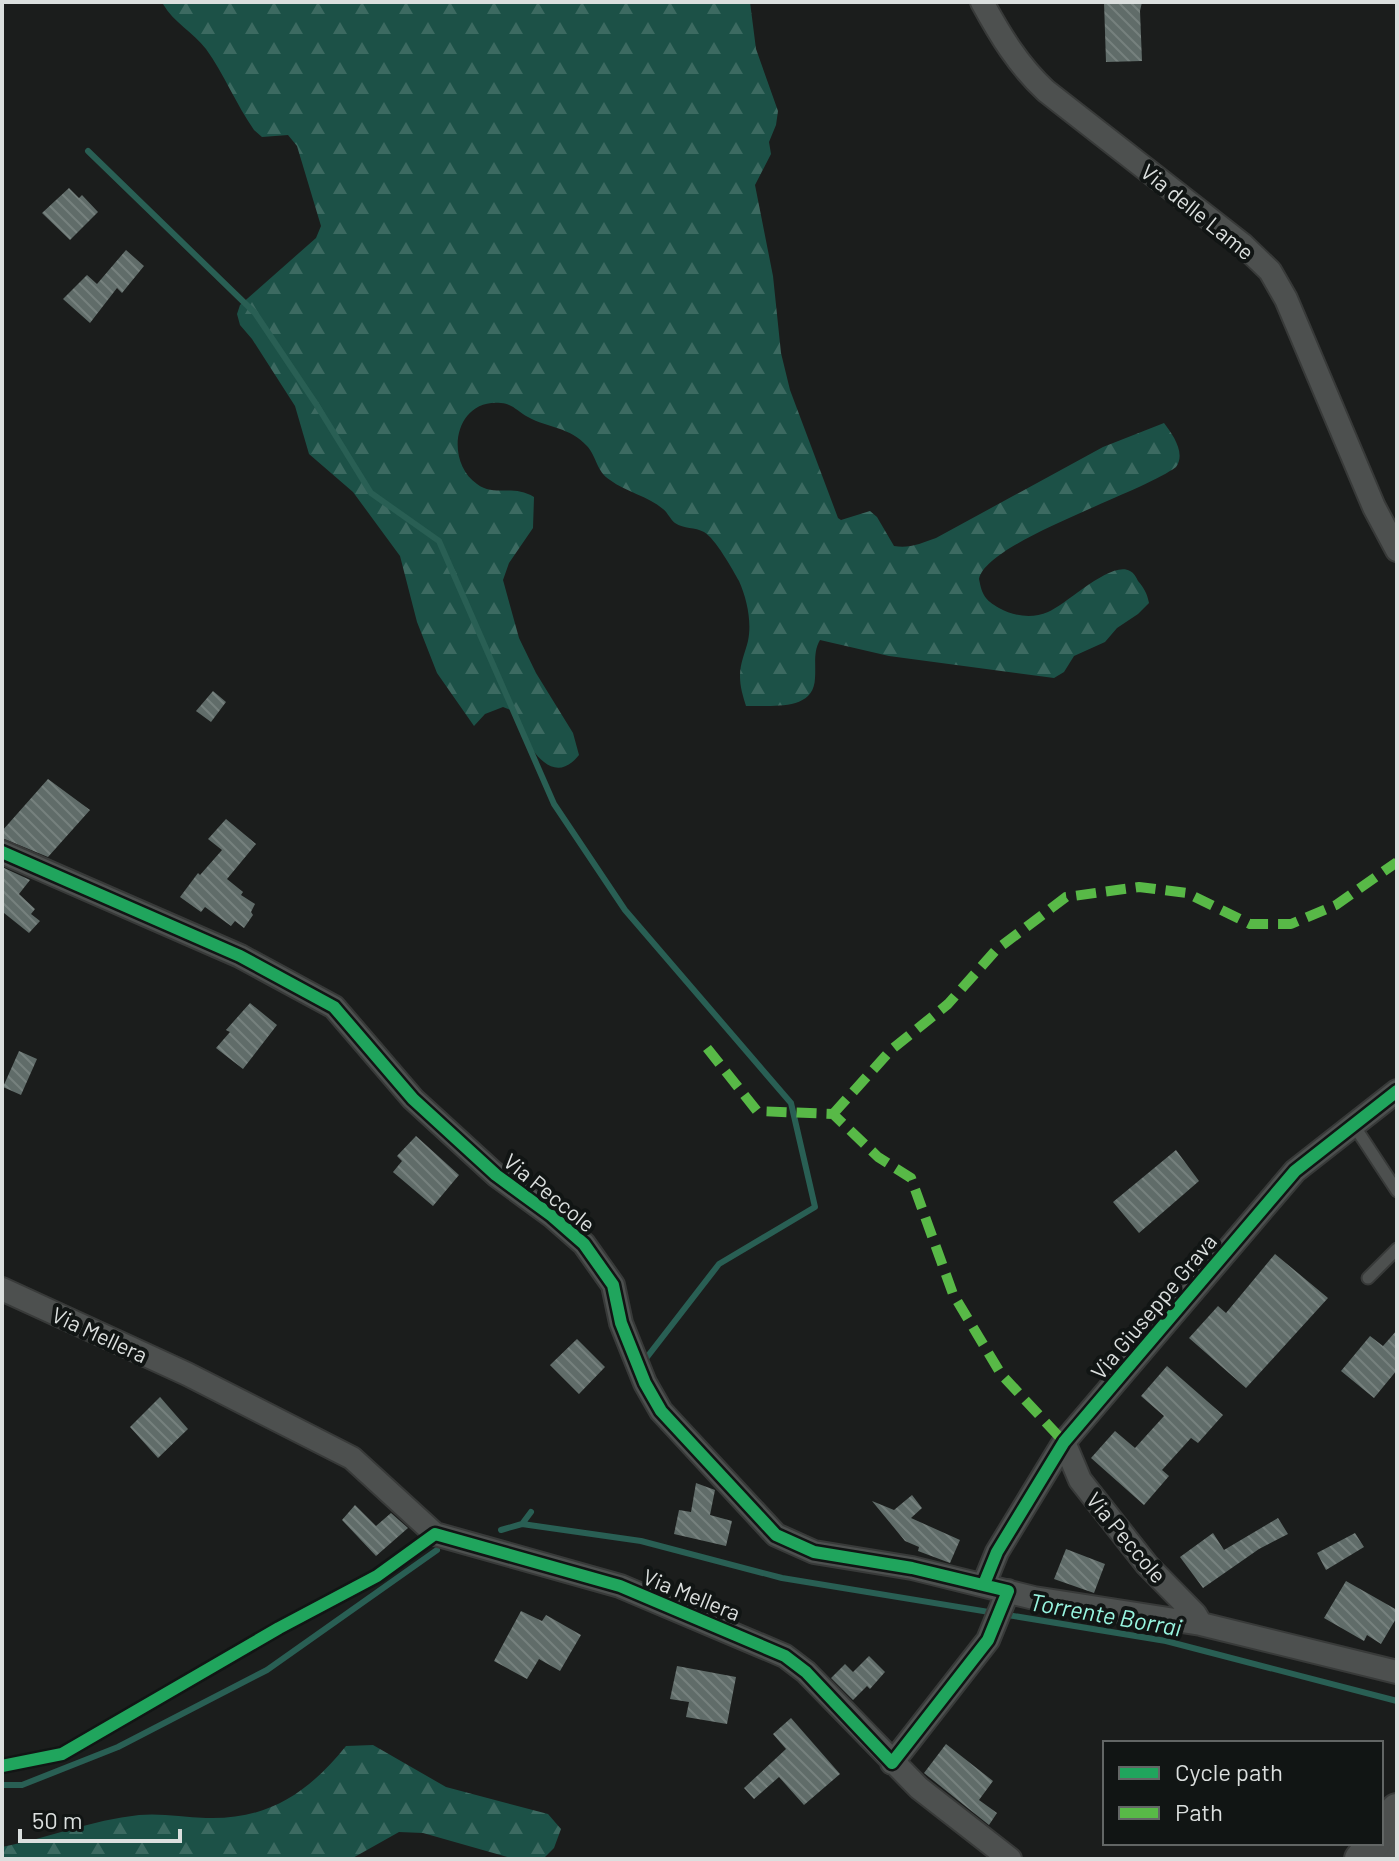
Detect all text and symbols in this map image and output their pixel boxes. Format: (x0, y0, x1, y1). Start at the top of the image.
street label: Via delle Lame (1136, 158, 1260, 264)
street label: Via Peccole (499, 1147, 601, 1237)
street label: Via Giuseppe Grava (1085, 1228, 1221, 1384)
street label: Via Mellera (48, 1301, 152, 1367)
street label: Via Peccole (1082, 1486, 1172, 1588)
street label: Via Mellera (640, 1563, 744, 1625)
water label: Torrente Borrai (1028, 1586, 1184, 1642)
legend (1103, 1741, 1383, 1845)
text: Cycle path (1175, 1757, 1283, 1786)
scale bar (20, 1793, 180, 1843)
text: Path (1175, 1797, 1223, 1826)
text: 50 m (32, 1805, 83, 1834)

